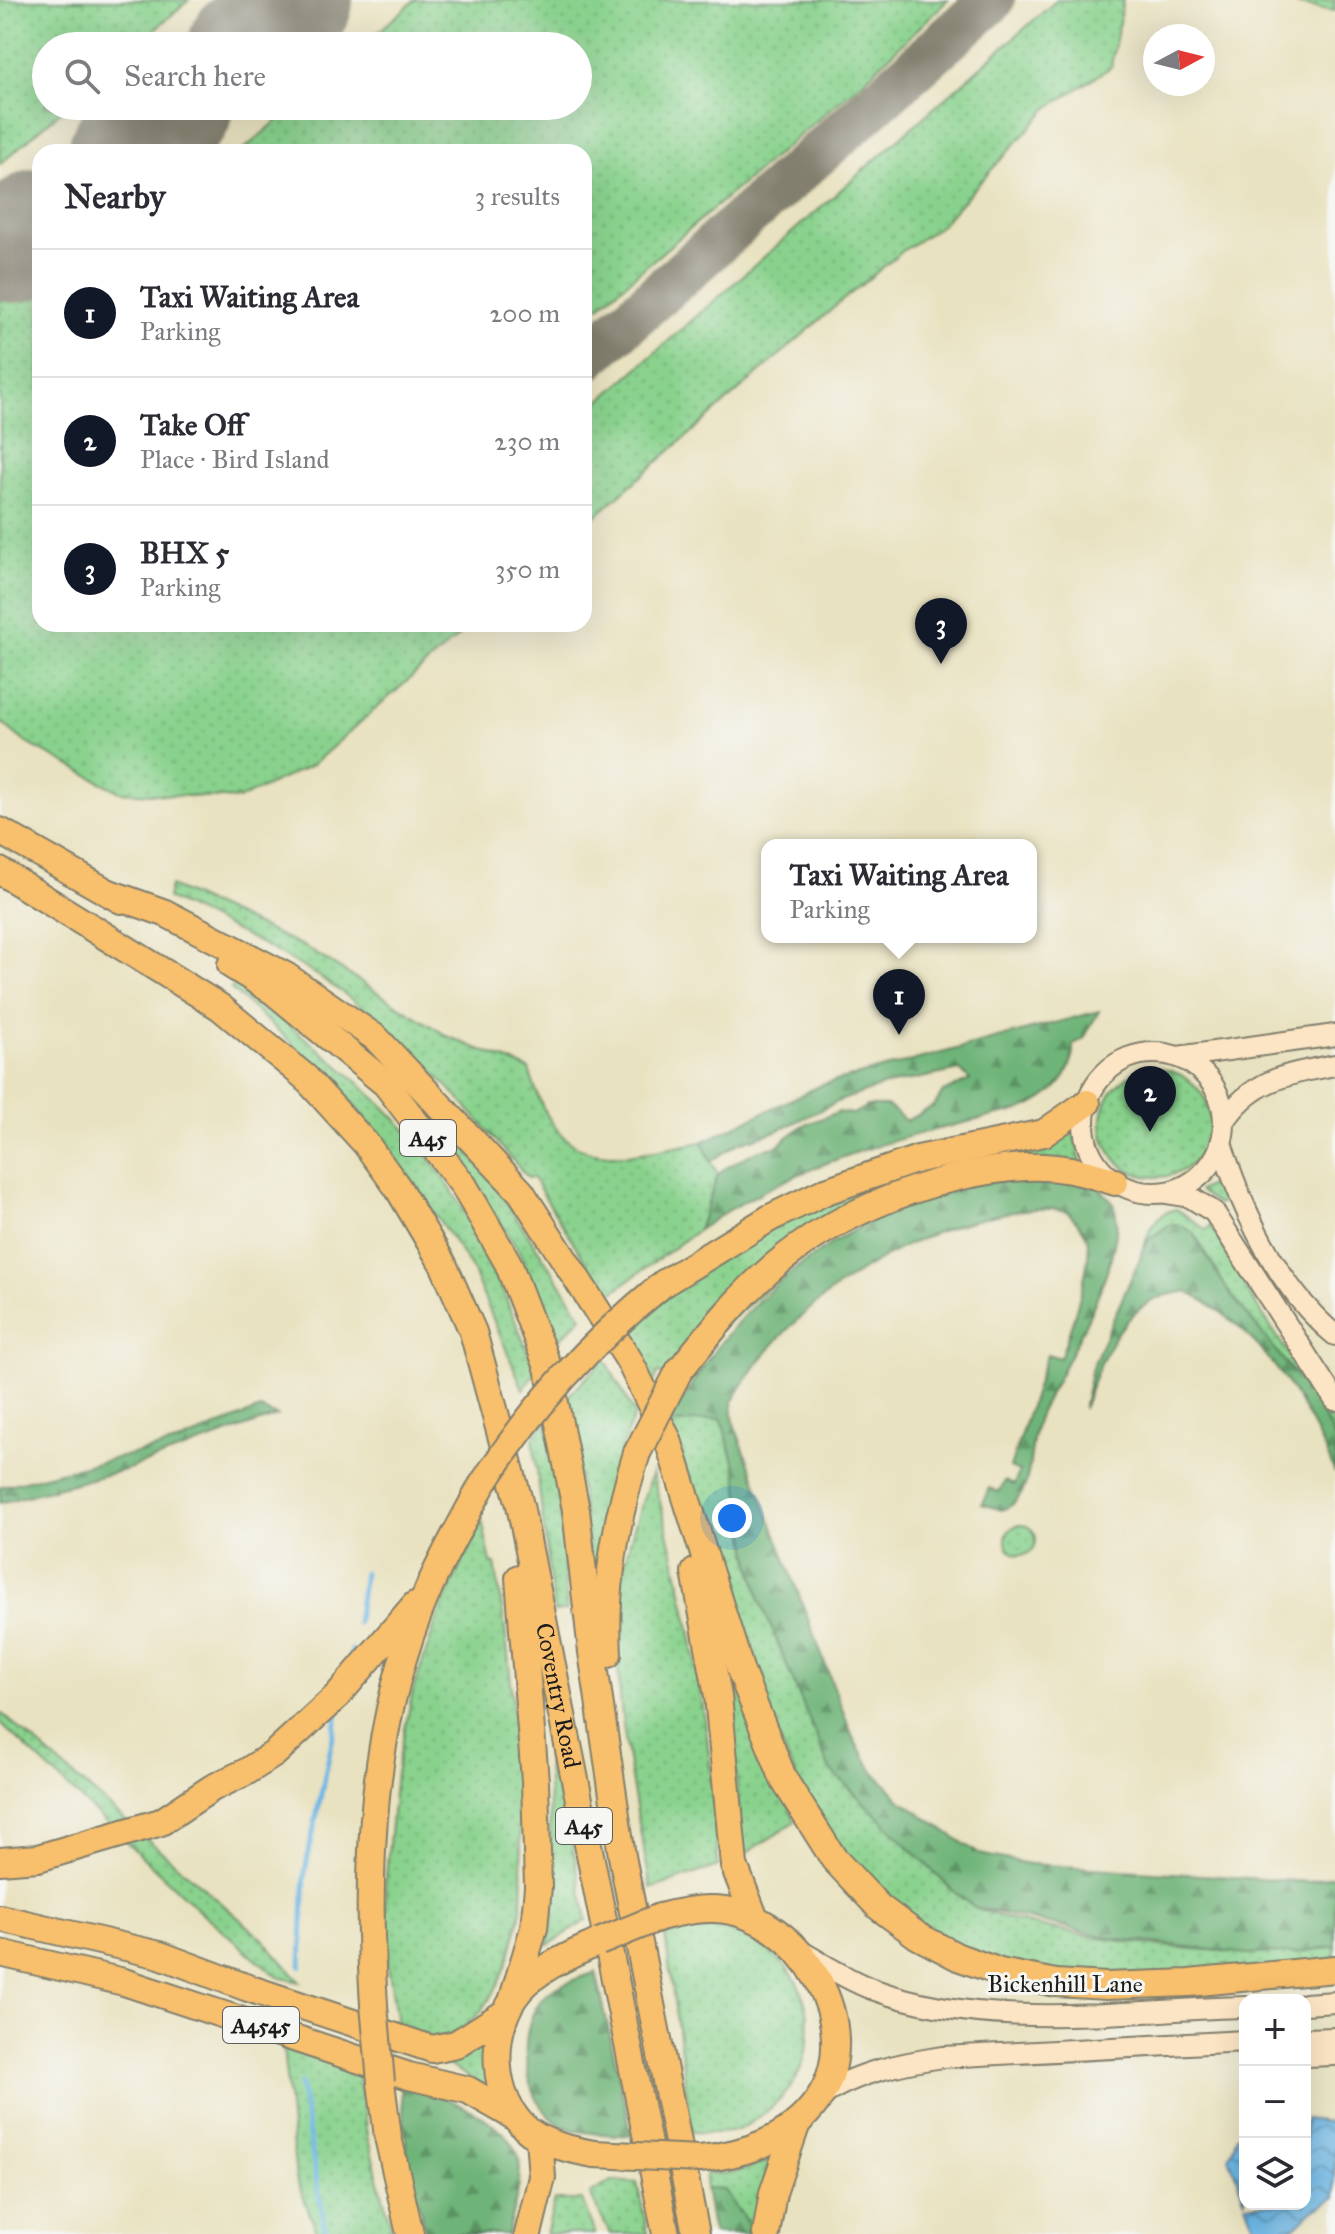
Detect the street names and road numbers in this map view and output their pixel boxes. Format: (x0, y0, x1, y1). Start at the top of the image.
road number: A45 (400, 1120, 456, 1156)
street label: Coventry Road (529, 1620, 587, 1771)
road number: A45 (556, 1808, 612, 1844)
street label: Bickenhill Lane (987, 1969, 1143, 1999)
road number: A4545 (223, 2007, 299, 2043)

